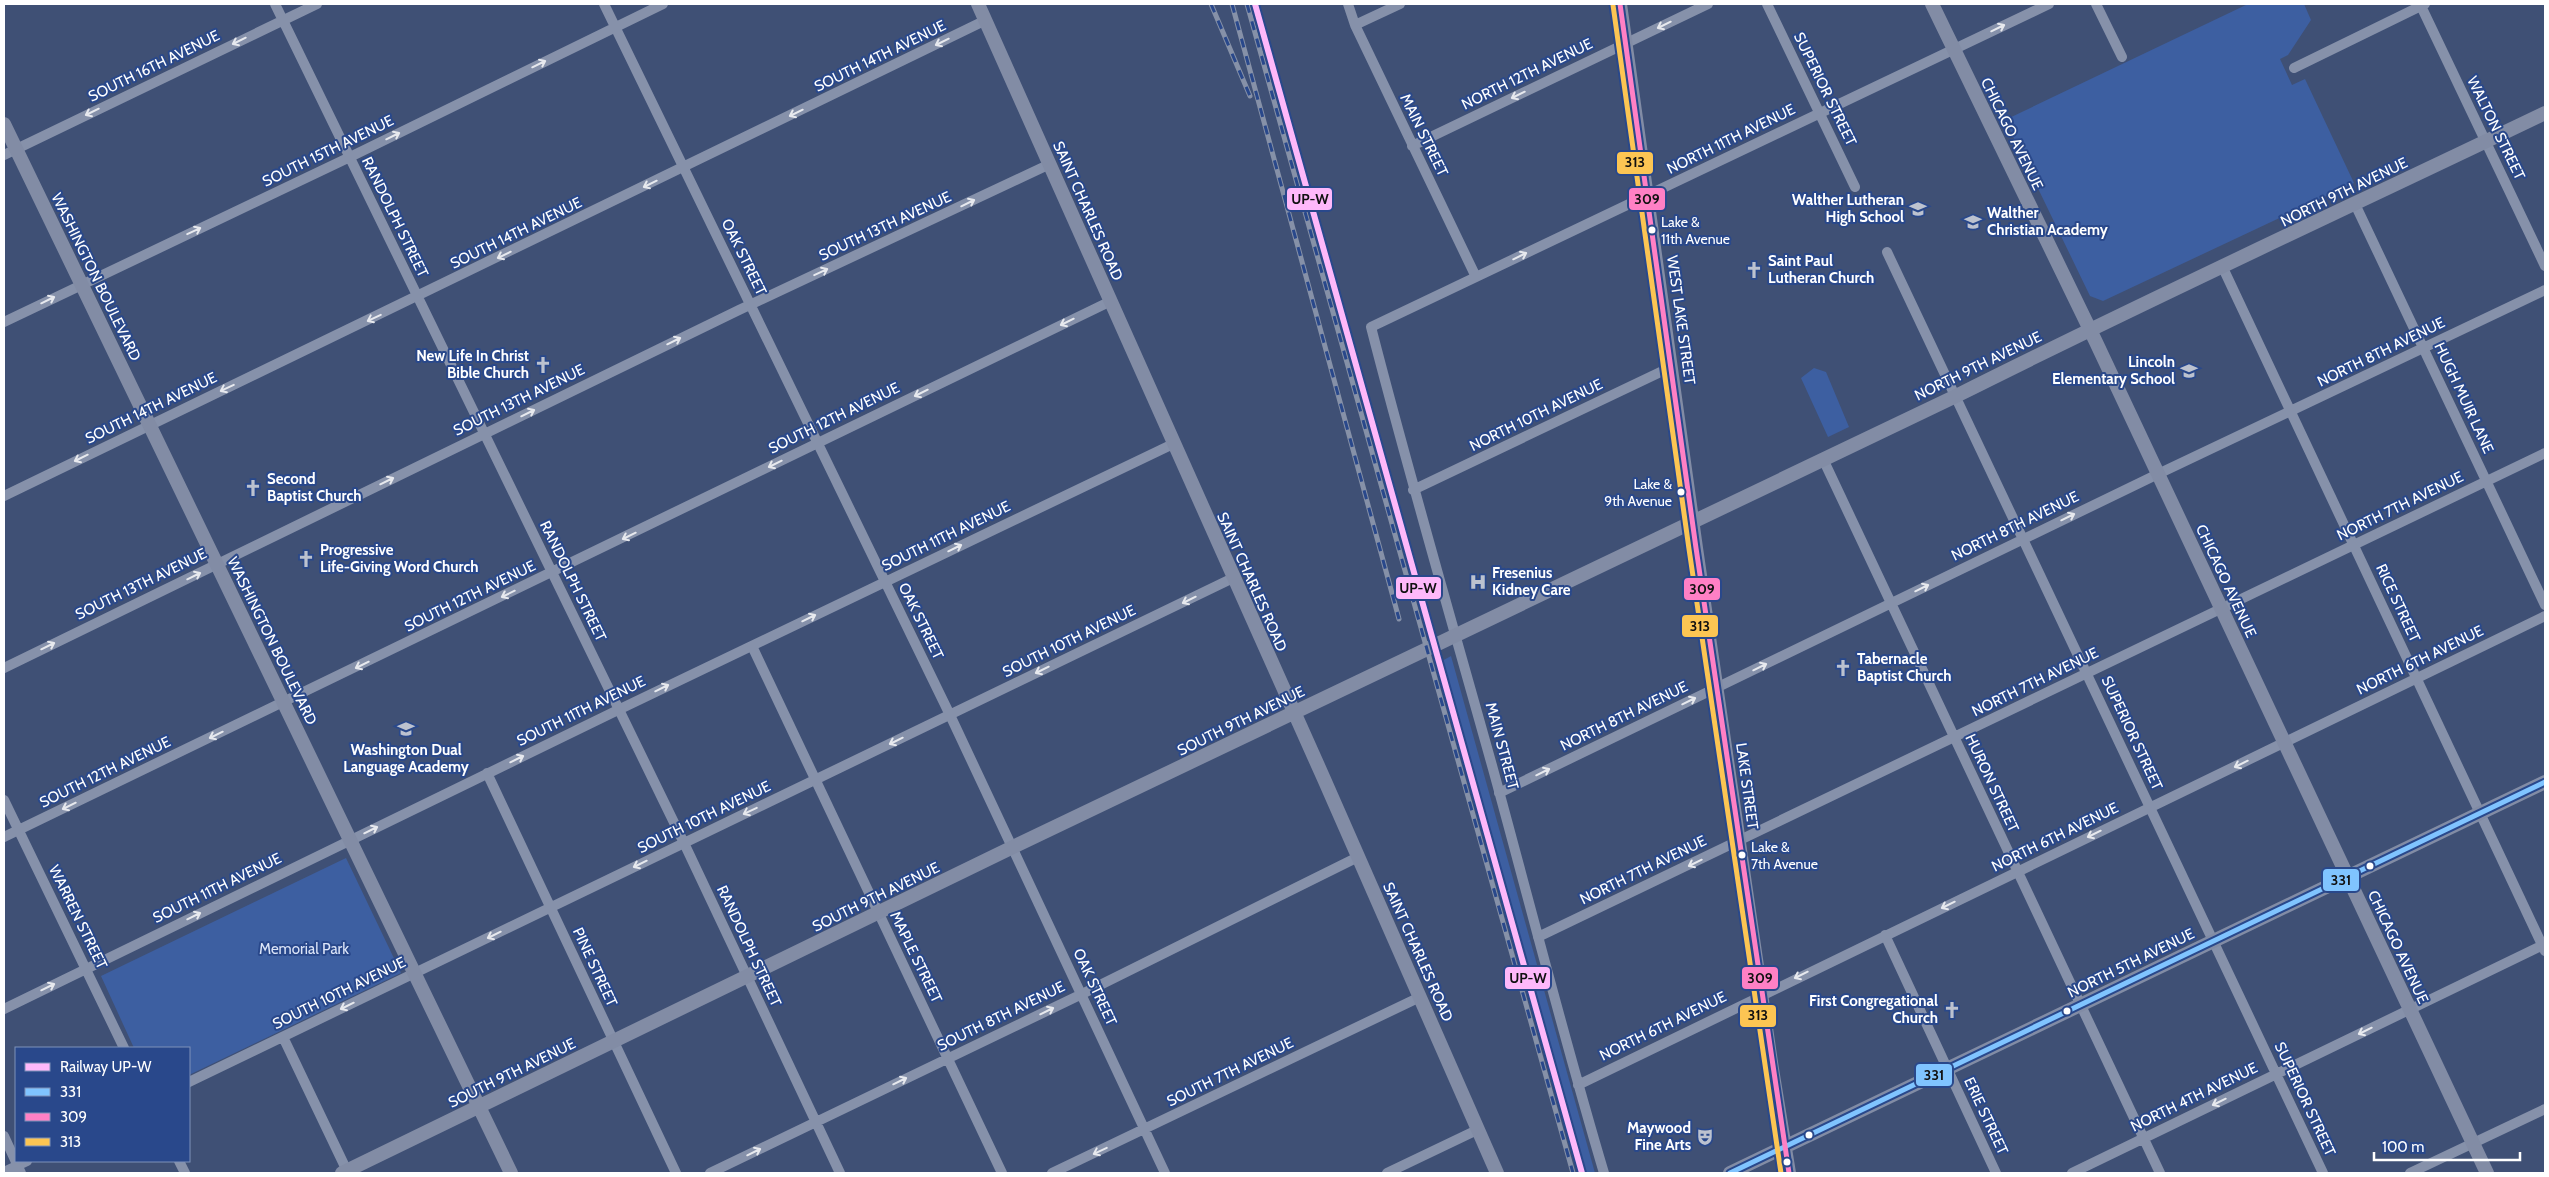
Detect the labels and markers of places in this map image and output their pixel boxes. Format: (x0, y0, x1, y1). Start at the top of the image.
place label: Walther Lutheran High School (1792, 191, 1904, 226)
school or university icon: Walther Lutheran High School (1908, 199, 1928, 219)
place label: Walther Christian Academy (1987, 204, 2109, 239)
school or university icon: Walther Christian Academy (1963, 212, 1983, 232)
place label: Lake & 11th Avenue (1661, 213, 1730, 248)
marker: Lake & 11th Avenue (1647, 225, 1657, 235)
place label: Saint Paul Lutheran Church (1768, 252, 1874, 287)
church icon: Saint Paul Lutheran Church (1744, 260, 1764, 280)
place label: New Life In Christ Bible Church (416, 347, 529, 382)
place label: Lincoln Elementary School (2052, 353, 2175, 388)
church icon: New Life In Christ Bible Church (533, 355, 553, 375)
school or university icon: Lincoln Elementary School (2179, 361, 2199, 381)
place label: Second Baptist Church (267, 470, 362, 505)
place label: Lake & 9th Avenue (1604, 475, 1672, 510)
church icon: Second Baptist Church (243, 478, 263, 498)
marker: Lake & 9th Avenue (1676, 487, 1686, 497)
place label: Progressive Life-Giving Word Church (320, 541, 478, 576)
church icon: Progressive Life-Giving Word Church (296, 549, 316, 569)
place label: Fresenius Kidney Care (1492, 564, 1571, 599)
hospital icon: Fresenius Kidney Care (1468, 572, 1488, 592)
place label: Tabernacle Baptist Church (1857, 650, 1952, 685)
church icon: Tabernacle Baptist Church (1833, 658, 1853, 678)
school or university icon: Washington Dual Language Academy (396, 719, 416, 739)
place label: Washington Dual Language Academy (343, 741, 470, 776)
place label: Lake & 7th Avenue (1751, 838, 1818, 873)
marker: Lake & 7th Avenue (1737, 850, 1747, 860)
unlabelled marker (2365, 861, 2375, 871)
place label: First Congregational Church (1809, 992, 1938, 1027)
church icon: First Congregational Church (1942, 1000, 1962, 1020)
unlabelled marker (2062, 1006, 2072, 1016)
place label: Maywood Fine Arts (1627, 1119, 1691, 1154)
theatre icon: Maywood Fine Arts (1695, 1127, 1715, 1147)
unlabelled marker (1804, 1130, 1814, 1140)
unlabelled marker (1782, 1157, 1792, 1167)

